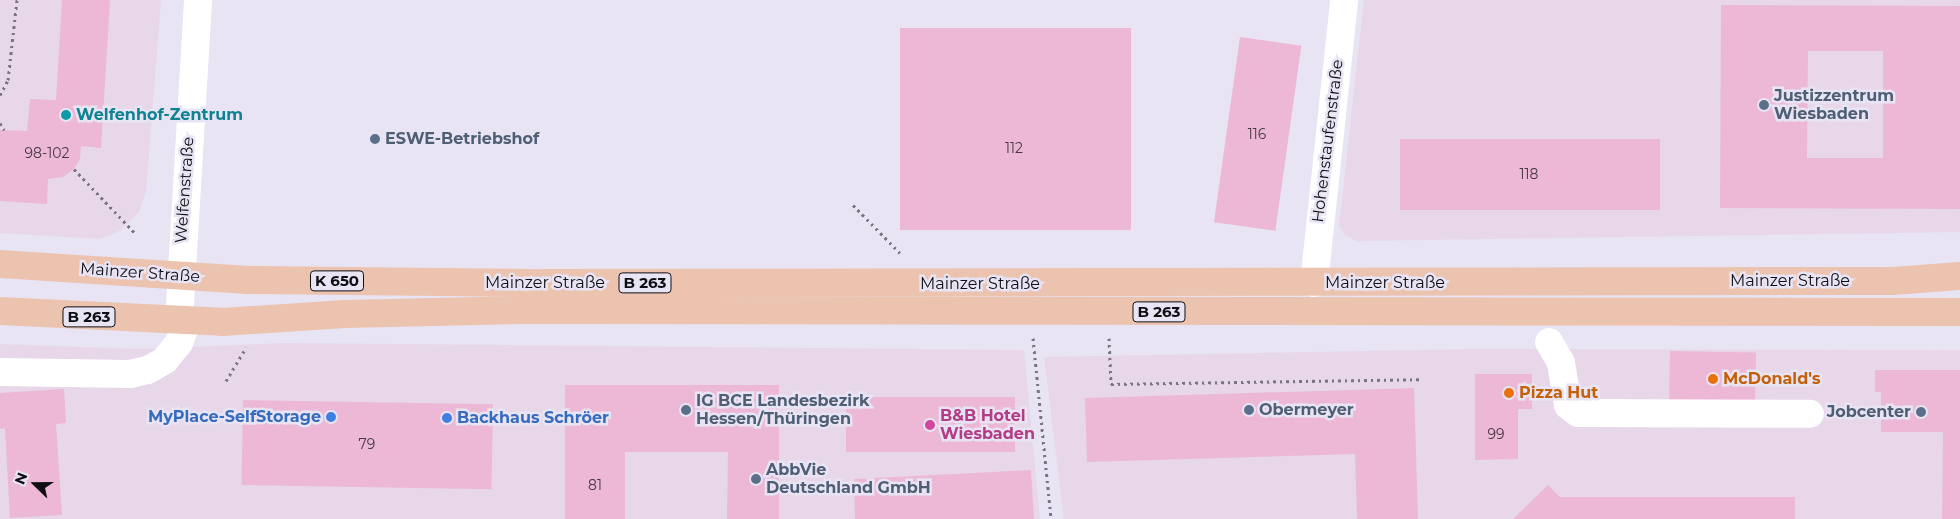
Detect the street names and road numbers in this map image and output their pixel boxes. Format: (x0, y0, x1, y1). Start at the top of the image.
street label: Hohenstaufenstraße (1308, 58, 1348, 224)
street label: Welfenstraße (172, 136, 198, 244)
street label: Mainzer Straße (79, 259, 201, 287)
road number: K 650 (310, 268, 364, 294)
road number: B 263 (618, 270, 672, 296)
street label: Mainzer Straße (1730, 271, 1850, 291)
street label: Mainzer Straße (485, 273, 605, 293)
street label: Mainzer Straße (1325, 273, 1445, 293)
street label: Mainzer Straße (920, 274, 1040, 294)
road number: B 263 (1132, 300, 1186, 324)
road number: B 263 (62, 304, 116, 330)

